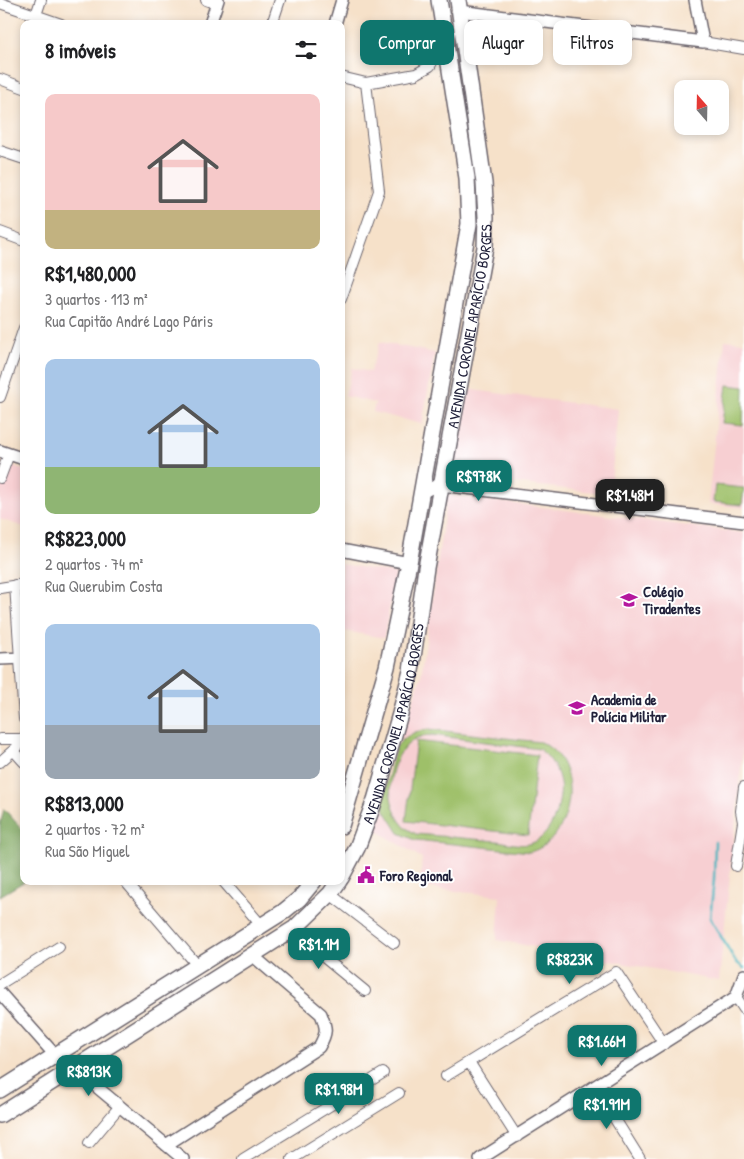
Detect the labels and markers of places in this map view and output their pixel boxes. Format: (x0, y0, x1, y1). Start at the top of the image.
pin: R$978K (438, 460, 520, 502)
pin: R$1.48M (584, 478, 676, 521)
place label: Colégio Tiradentes (642, 581, 701, 619)
school or university icon: Colégio Tiradentes (619, 590, 639, 610)
place label: Academia de Polícia Militar (591, 689, 667, 727)
school or university icon: Academia de Polícia Militar (567, 698, 587, 718)
public building icon: Foro Regional (356, 865, 376, 885)
place label: Foro Regional (379, 865, 453, 887)
pin: R$1.1M (278, 928, 360, 970)
pin: R$823K (529, 942, 611, 985)
pin: R$1.66M (556, 1024, 648, 1067)
pin: R$813K (48, 1054, 130, 1097)
pin: R$1.98M (293, 1072, 385, 1115)
pin: R$1.91M (561, 1088, 653, 1130)

